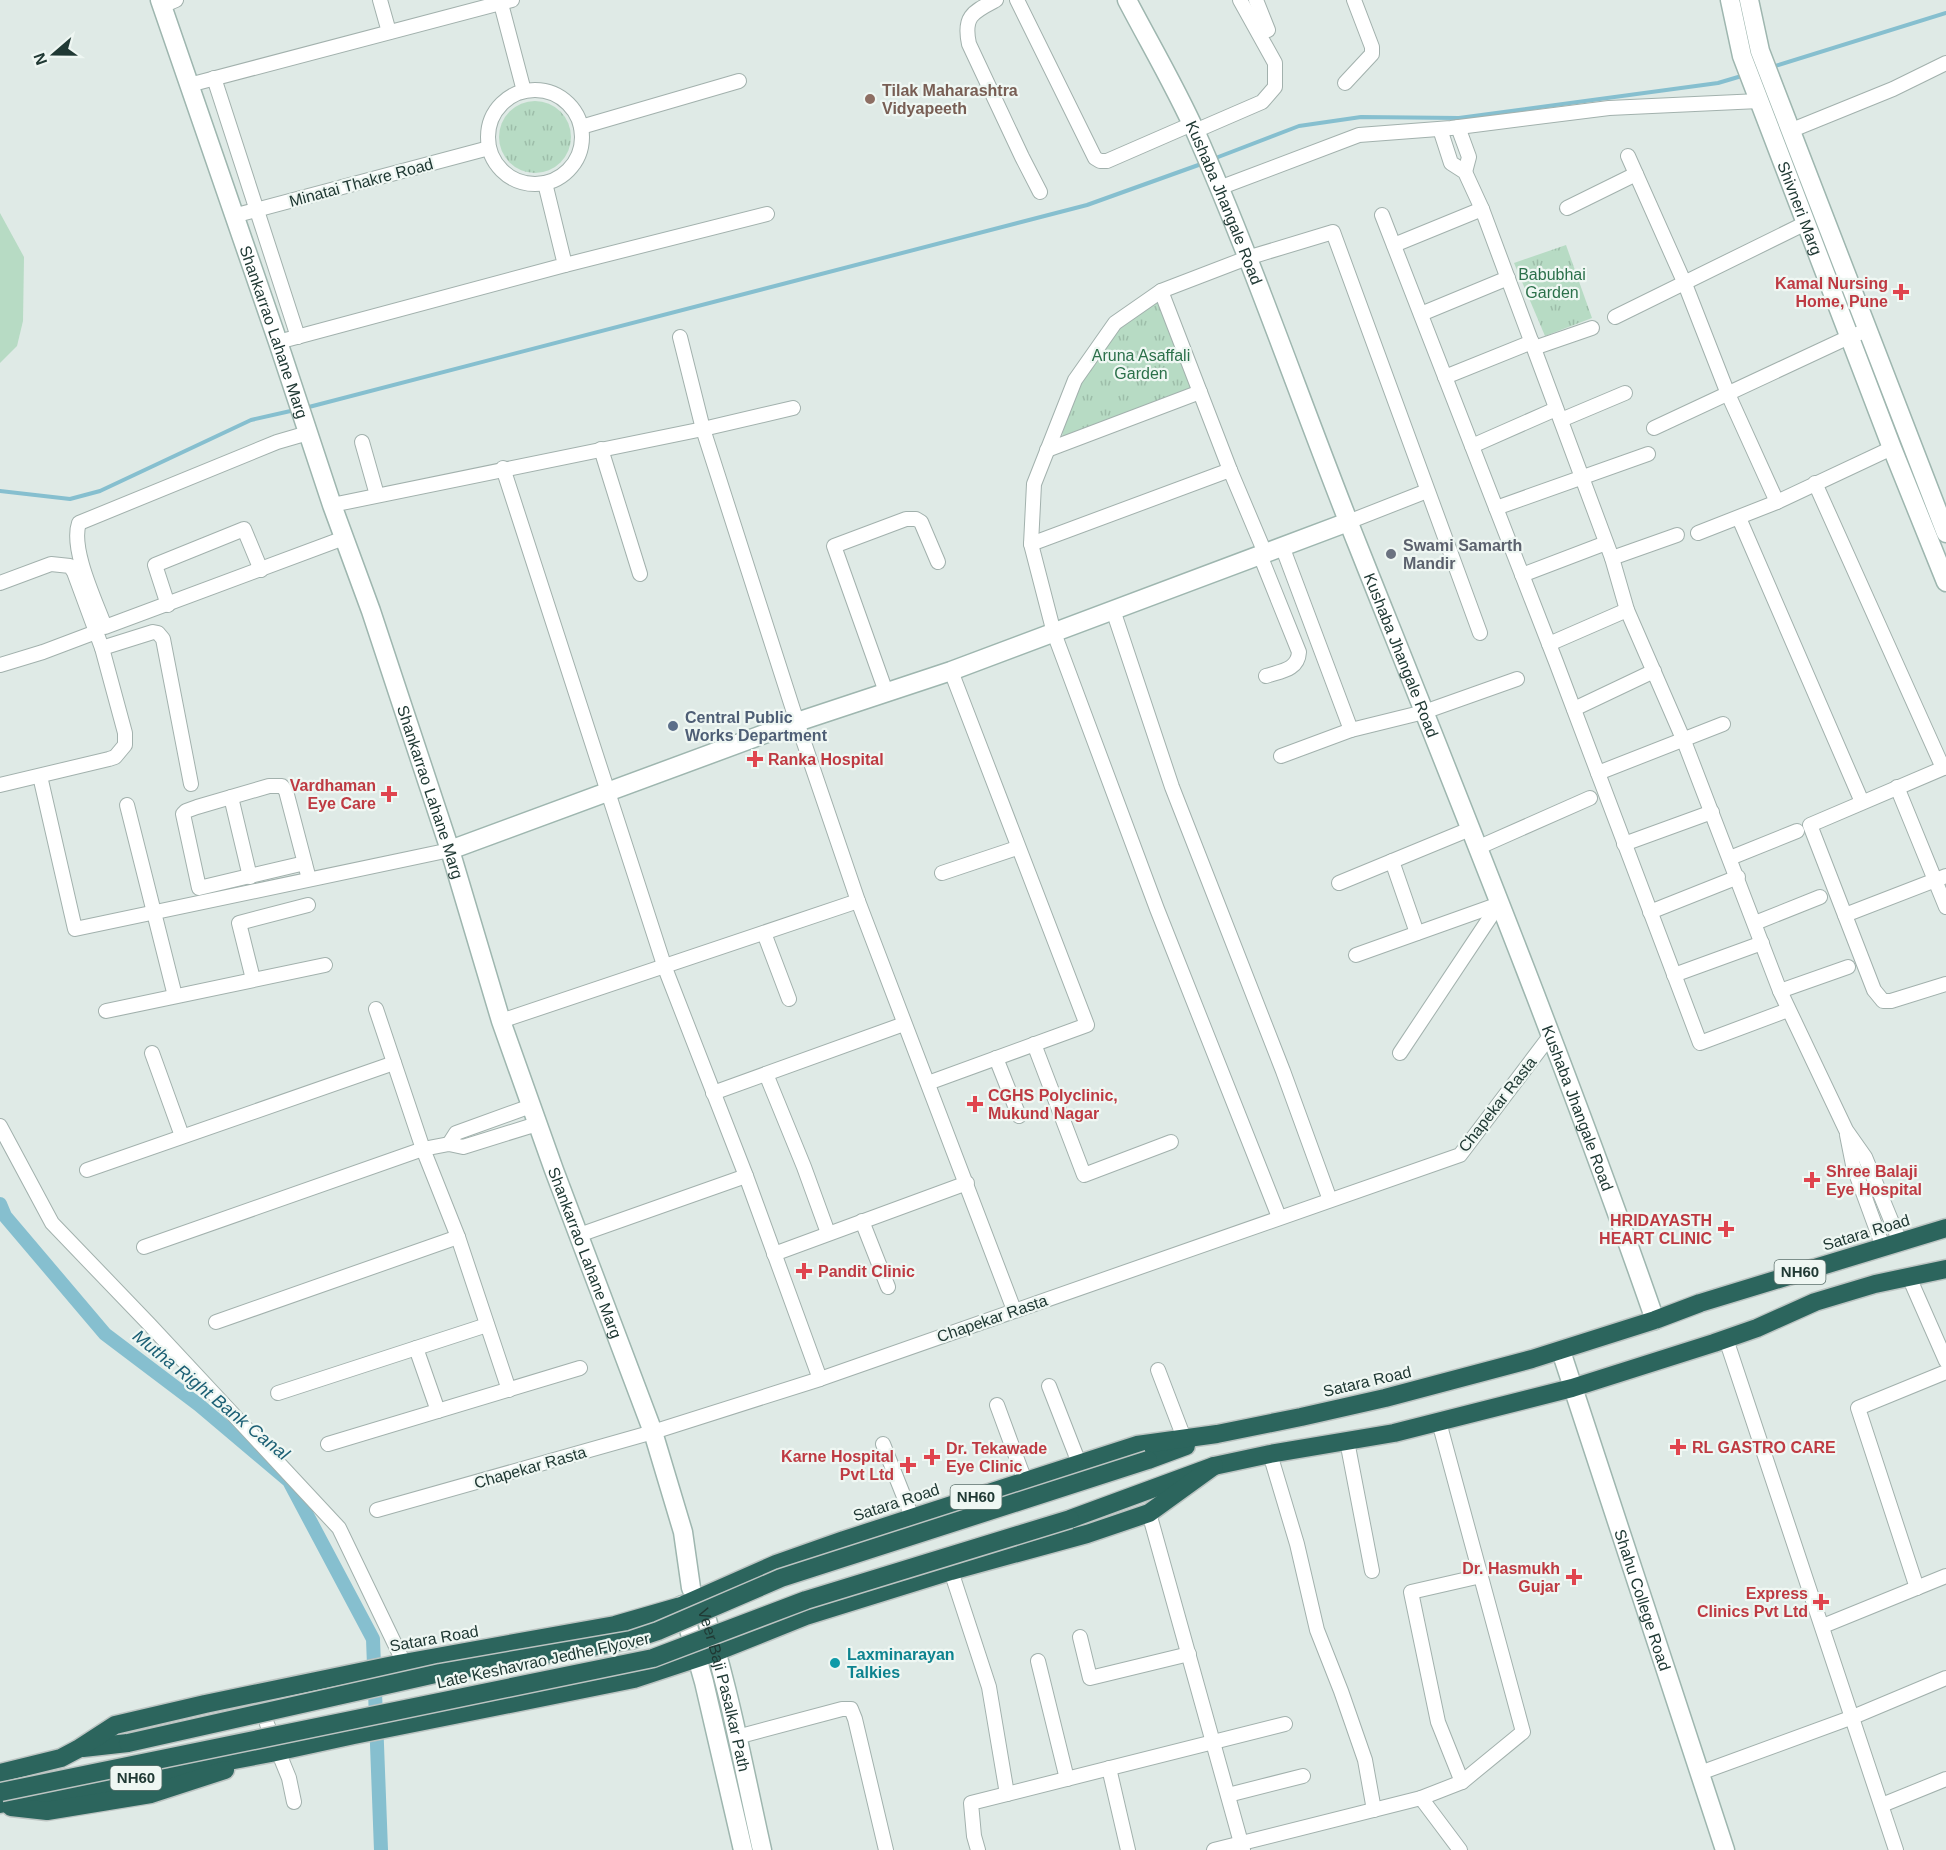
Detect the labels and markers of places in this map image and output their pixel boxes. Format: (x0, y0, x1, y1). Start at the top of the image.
place label: Tilak Maharashtra Vidyapeeth (882, 82, 1018, 117)
marker: Tilak Maharashtra Vidyapeeth (863, 92, 877, 106)
place label: Kamal Nursing Home, Pune (1775, 275, 1888, 310)
marker: Kamal Nursing Home, Pune (1892, 283, 1910, 301)
place label: Swami Samarth Mandir (1403, 537, 1522, 572)
marker: Swami Samarth Mandir (1384, 547, 1398, 561)
place label: Central Public Works Department (685, 709, 828, 744)
marker: Central Public Works Department (666, 719, 680, 733)
marker: Ranka Hospital (746, 750, 764, 768)
place label: Ranka Hospital (768, 751, 884, 768)
place label: Vardhaman Eye Care (290, 777, 376, 812)
marker: Vardhaman Eye Care (380, 785, 398, 803)
place label: CGHS Polyclinic, Mukund Nagar (988, 1087, 1118, 1122)
marker: CGHS Polyclinic, Mukund Nagar (966, 1095, 984, 1113)
place label: Shree Balaji Eye Hospital (1826, 1163, 1922, 1198)
marker: Shree Balaji Eye Hospital (1803, 1171, 1821, 1189)
place label: HRIDAYASTH HEART CLINIC (1599, 1212, 1712, 1247)
marker: HRIDAYASTH HEART CLINIC (1717, 1220, 1735, 1238)
marker: Pandit Clinic (795, 1262, 813, 1280)
place label: Pandit Clinic (818, 1263, 915, 1280)
marker: RL GASTRO CARE (1669, 1438, 1687, 1456)
place label: RL GASTRO CARE (1692, 1439, 1836, 1456)
place label: Dr. Tekawade Eye Clinic (946, 1440, 1047, 1475)
place label: Karne Hospital Pvt Ltd (781, 1448, 894, 1483)
marker: Dr. Tekawade Eye Clinic (923, 1448, 941, 1466)
marker: Karne Hospital Pvt Ltd (899, 1456, 917, 1474)
place label: Dr. Hasmukh Gujar (1462, 1560, 1560, 1595)
marker: Dr. Hasmukh Gujar (1565, 1568, 1583, 1586)
place label: Express Clinics Pvt Ltd (1697, 1585, 1808, 1620)
marker: Express Clinics Pvt Ltd (1812, 1593, 1830, 1611)
place label: Laxminarayan Talkies (847, 1646, 955, 1681)
marker: Laxminarayan Talkies (828, 1656, 842, 1670)

